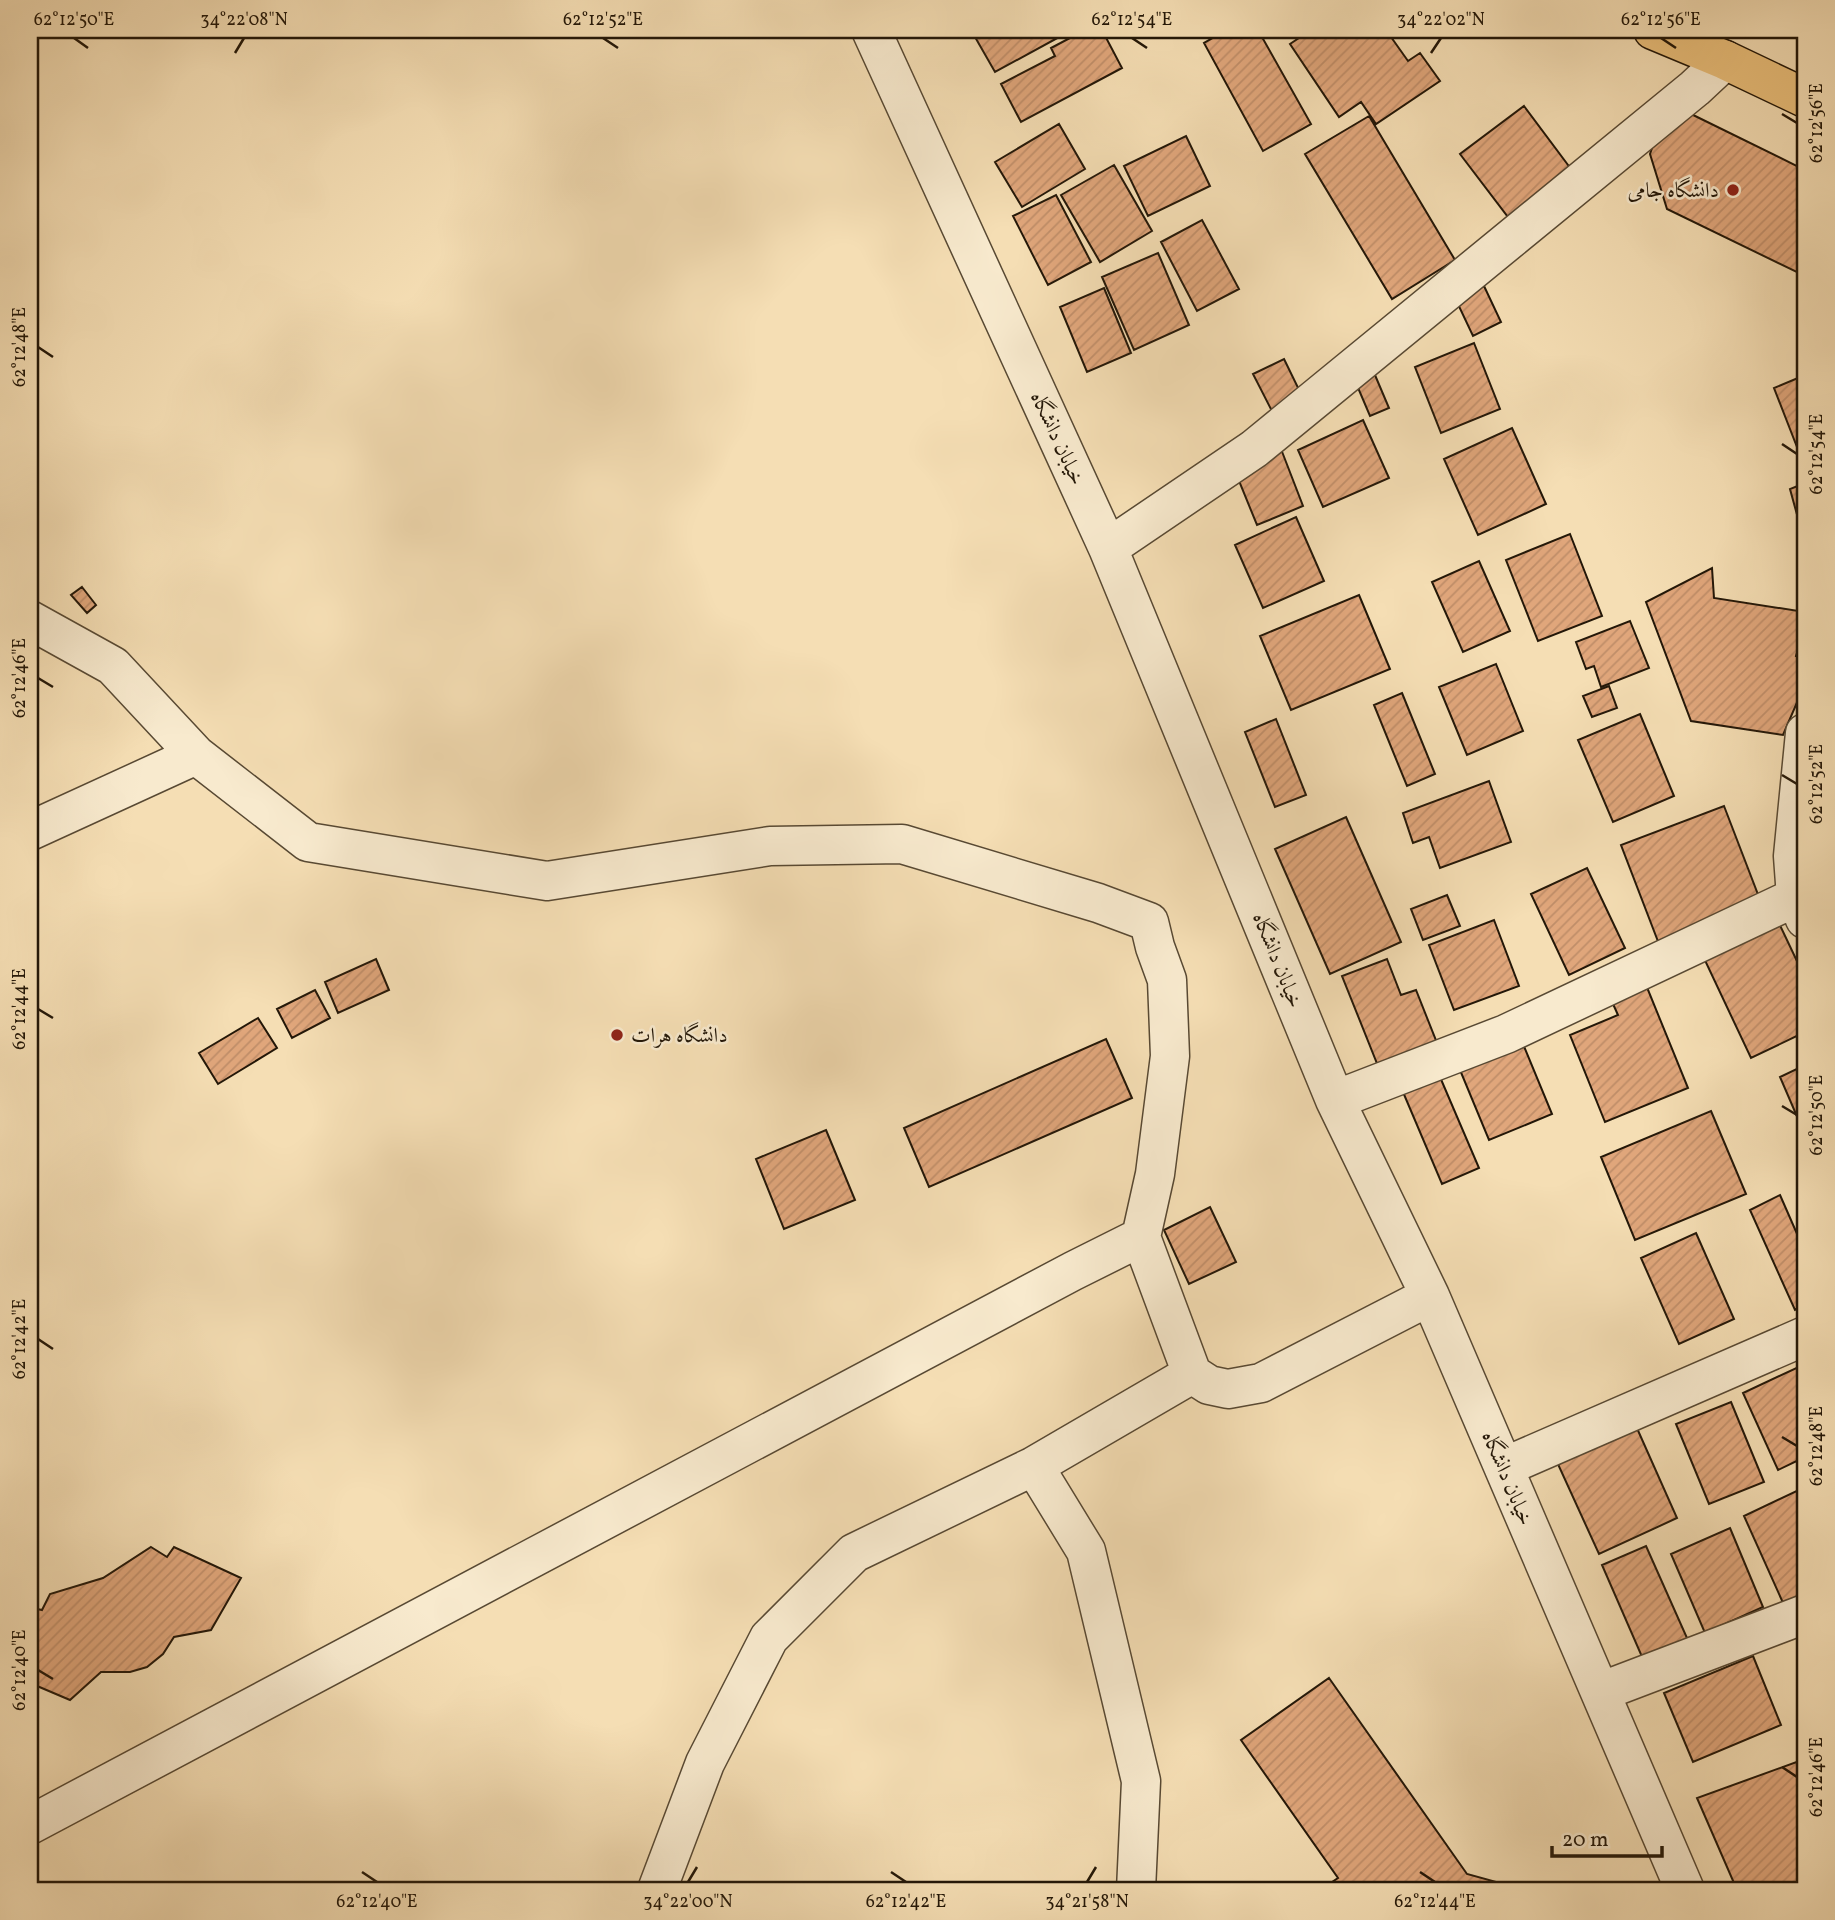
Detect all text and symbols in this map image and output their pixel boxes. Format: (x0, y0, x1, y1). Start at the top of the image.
text: 62°12'50"E (34, 8, 115, 33)
text: 34°22'08"N (200, 8, 288, 33)
text: 62°12'52"E (563, 8, 643, 33)
text: 62°12'54"E (1092, 8, 1173, 33)
text: 34°22'02"N (1397, 8, 1485, 33)
text: 62°12'56"E (1621, 8, 1701, 33)
text: 62°12'56"E (1805, 83, 1830, 163)
place label: دانشگاه جامی (1627, 177, 1719, 206)
marker: دانشگاه جامی (1725, 182, 1741, 198)
text: 62°12'48"E (8, 307, 33, 387)
street label: خیابان دانشگاه (1022, 387, 1091, 490)
text: 62°12'54"E (1805, 413, 1830, 494)
text: 62°12'46"E (8, 638, 33, 718)
text: 62°12'52"E (1805, 744, 1830, 824)
street label: خیابان دانشگاه (1244, 909, 1309, 1013)
text: 62°12'44"E (8, 968, 33, 1050)
place label: دانشگاه هرات (631, 1022, 728, 1051)
marker: دانشگاه هرات (609, 1027, 625, 1043)
text: 62°12'50"E (1805, 1074, 1830, 1155)
text: 62°12'42"E (8, 1299, 33, 1379)
text: 62°12'48"E (1805, 1406, 1830, 1486)
street label: خیابان دانشگاه (1474, 1427, 1540, 1530)
text: 62°12'40"E (8, 1629, 33, 1711)
text: 62°12'46"E (1805, 1737, 1830, 1817)
scale bar (1552, 1815, 1662, 1859)
text: 20 m (1562, 1826, 1608, 1855)
text: 62°12'40"E (336, 1890, 418, 1915)
text: 34°22'00"N (643, 1890, 733, 1915)
text: 62°12'42"E (866, 1890, 946, 1915)
text: 34°21'58"N (1045, 1890, 1129, 1915)
text: 62°12'44"E (1394, 1890, 1476, 1915)

